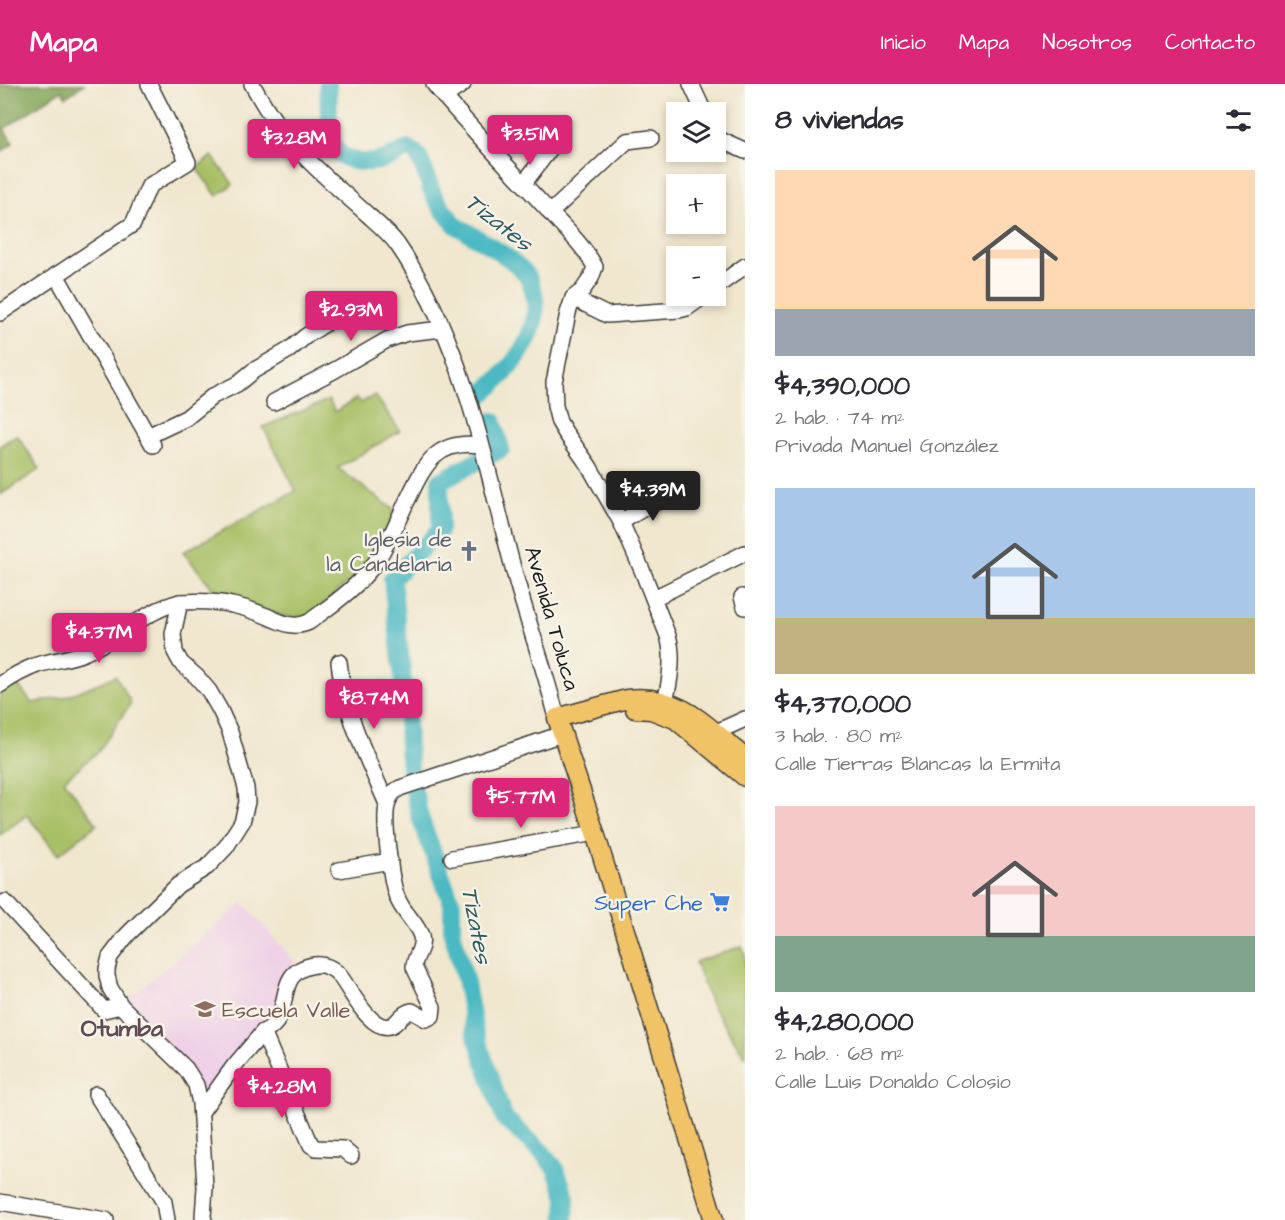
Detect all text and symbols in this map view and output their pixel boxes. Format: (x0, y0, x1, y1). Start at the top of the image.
text: Mapa (30, 23, 97, 62)
text: Inicio (881, 28, 926, 57)
text: Mapa (959, 28, 1009, 57)
text: Nosotros (1042, 28, 1132, 57)
text: Contacto (1165, 28, 1255, 57)
map controls (666, 102, 726, 306)
button: layers (666, 102, 726, 162)
text: 8 viviendas (775, 102, 904, 138)
icon: filters (1222, 104, 1255, 137)
pin: $3.51M (481, 115, 579, 166)
pin: $3.28M (245, 119, 343, 170)
text: $3.51M (501, 120, 559, 148)
text: $3.28M (261, 124, 327, 152)
button: + (666, 174, 726, 234)
water label: Tizates (457, 186, 541, 261)
icon: home (961, 209, 1069, 317)
button: − (666, 246, 726, 306)
pin: $2.93M (302, 291, 400, 342)
text: $2.93M (319, 296, 383, 324)
text: $4,390,000 (775, 368, 910, 404)
text: 2 hab. · 74 m² (775, 404, 904, 432)
text: Privada Manuel González (775, 432, 999, 460)
pin: $4.39M (604, 471, 702, 522)
text: $4.39M (620, 476, 686, 504)
place label: Iglesia de la Candelaria (326, 524, 452, 580)
icon: home (961, 527, 1069, 635)
church icon: Iglesia de la Candelaria (457, 539, 481, 563)
street label: Avenida Toluca (516, 543, 587, 694)
pin: $4.37M (50, 613, 148, 664)
text: $4.37M (66, 618, 132, 646)
pin: $8.74M (325, 679, 423, 730)
text: $8.74M (339, 684, 409, 712)
text: $4,370,000 (775, 686, 911, 722)
text: 3 hab. · 80 m² (775, 722, 903, 750)
text: Calle Tierras Blancas la Ermita (775, 750, 1061, 778)
pin: $5.77M (472, 778, 570, 829)
text: $5.77M (486, 783, 556, 811)
icon: home (961, 845, 1069, 953)
water label: Tizates (452, 884, 500, 968)
place label: Super Che (594, 888, 703, 919)
supermarket icon: Super Che (708, 890, 732, 914)
place label: Escuela Valle (222, 995, 350, 1026)
school or university icon: Escuela Valle (193, 997, 217, 1021)
text: $4,280,000 (775, 1004, 914, 1040)
district label: Otumba (81, 1012, 164, 1046)
text: 2 hab. · 68 m² (775, 1040, 904, 1068)
pin: $4.28M (233, 1068, 331, 1119)
text: Calle Luis Donaldo Colosio (775, 1068, 1011, 1096)
text: $4.28M (248, 1073, 316, 1101)

